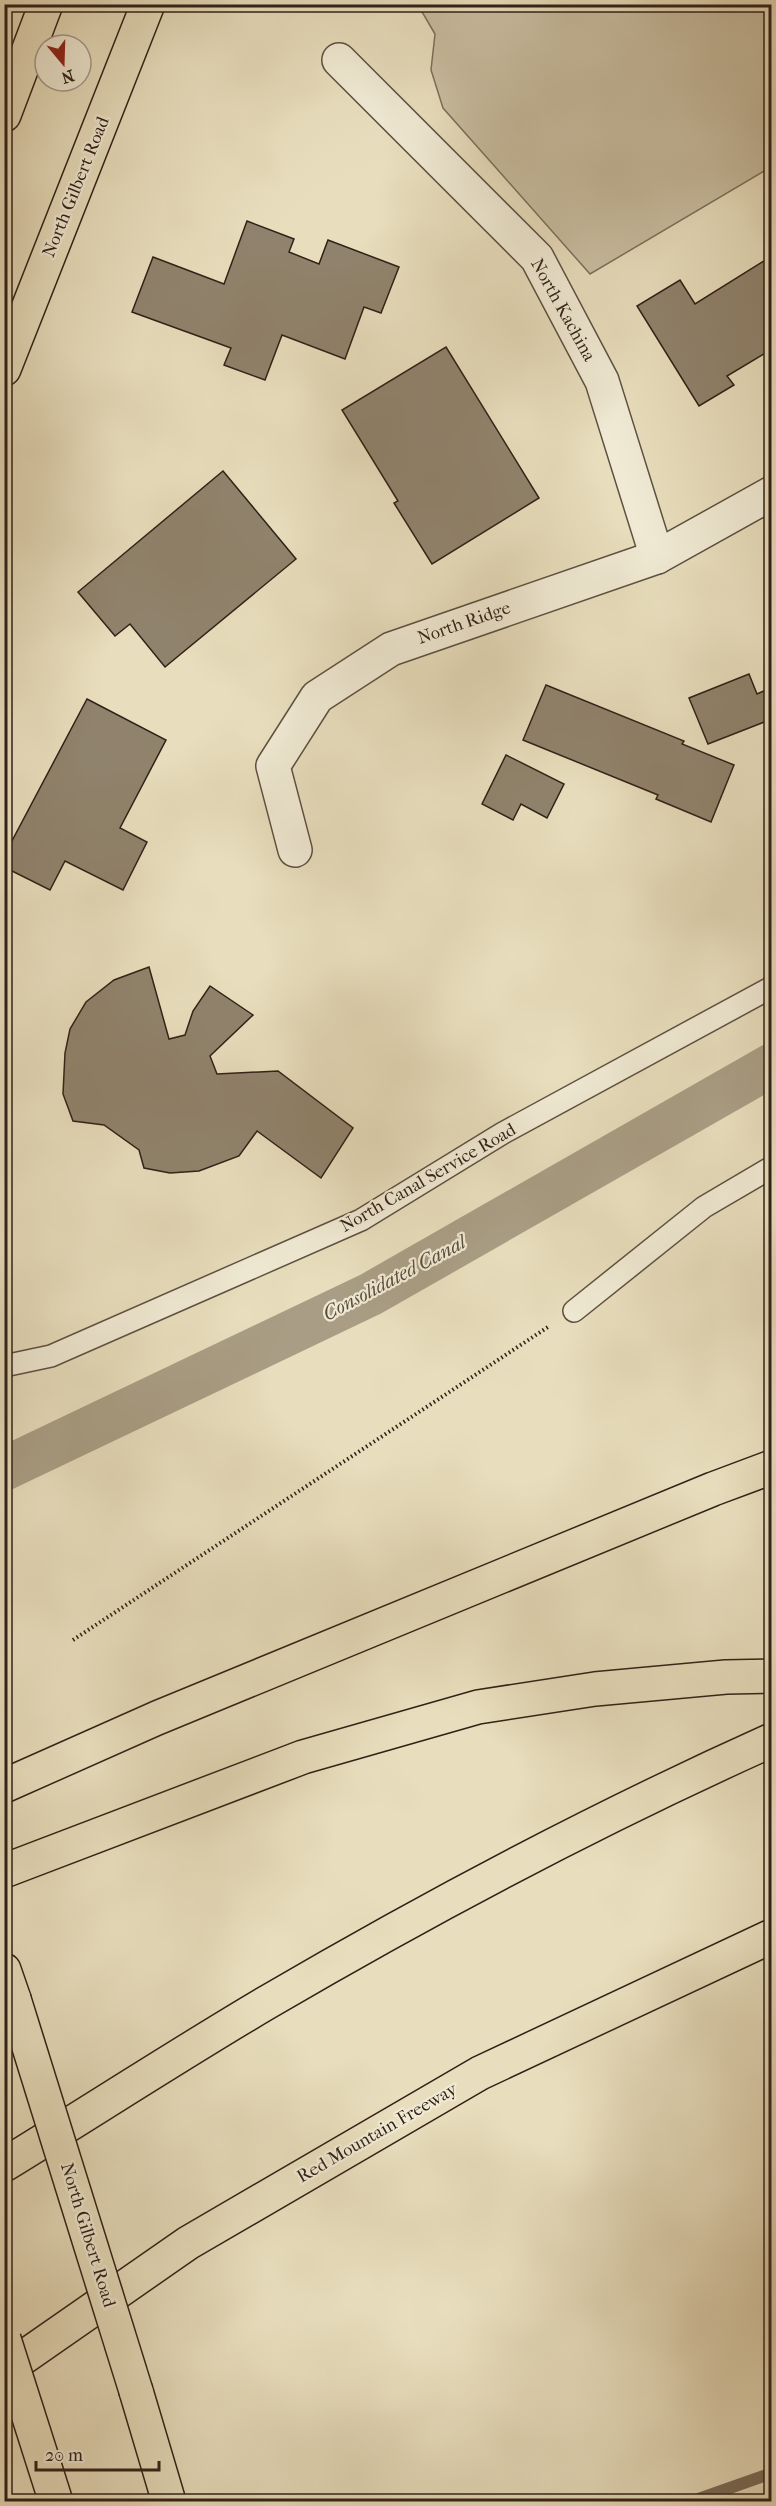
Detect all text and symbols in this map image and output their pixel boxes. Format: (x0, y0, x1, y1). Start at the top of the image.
north arrow (33, 33, 93, 93)
text: N (58, 66, 77, 88)
street label: North Gilbert Road (38, 113, 114, 260)
street label: North Kachina (526, 255, 600, 366)
street label: North Ridge (415, 597, 513, 649)
street label: North Canal Service Road (336, 1119, 520, 1237)
water label: Consolidated Canal (319, 1230, 471, 1325)
street label: Red Mountain Freeway (293, 2078, 462, 2187)
street label: North Gilbert Road (56, 2160, 120, 2310)
scale bar (36, 2434, 159, 2472)
text: 20 m (45, 2445, 83, 2466)

